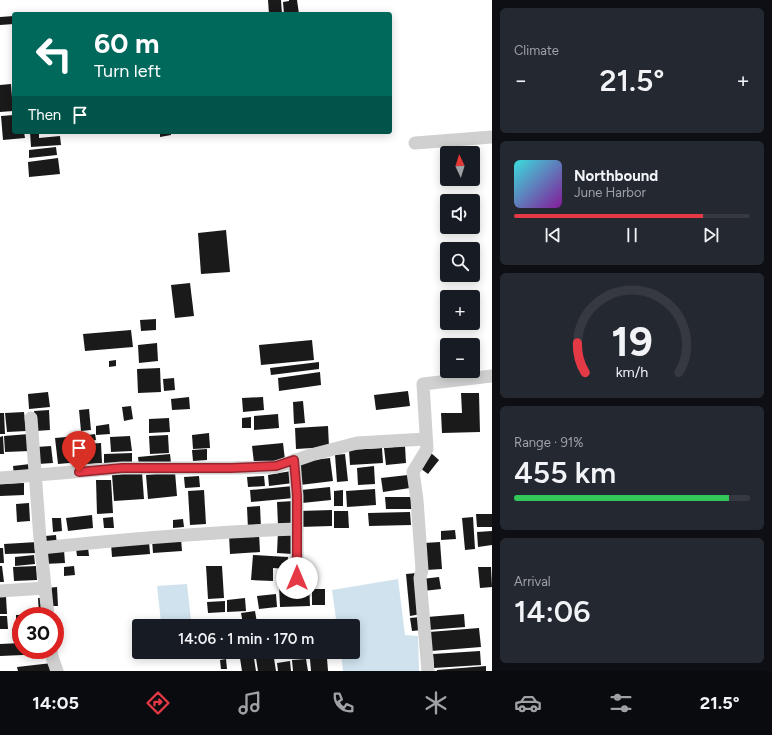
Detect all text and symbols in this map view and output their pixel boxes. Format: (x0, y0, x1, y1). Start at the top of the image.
text: 60 m (94, 26, 159, 60)
icon: left (28, 28, 80, 80)
text: Climate (514, 43, 559, 58)
text: Turn left (94, 60, 161, 82)
text: 21.5° (599, 62, 665, 99)
text: − (514, 67, 528, 94)
text: + (736, 67, 750, 94)
icon: arrive (69, 104, 91, 126)
text: Then (28, 106, 61, 124)
north arrow (440, 146, 480, 186)
map controls (440, 146, 480, 378)
text: Northbound (574, 167, 658, 185)
text: June Harbor (574, 185, 646, 200)
button: sound (440, 194, 480, 234)
icon: previous (542, 224, 564, 246)
icon: pause (621, 224, 643, 246)
icon: next (700, 224, 722, 246)
button: search (440, 242, 480, 282)
button: + (440, 290, 480, 330)
text: 19 (611, 316, 653, 366)
button: − (440, 338, 480, 378)
text: km/h (616, 363, 648, 381)
pin (62, 431, 96, 472)
text: Range · 91% (514, 435, 583, 450)
icon: arrive (68, 437, 90, 459)
text: 455 km (514, 454, 616, 491)
position arrow (276, 557, 318, 599)
text: Arrival (514, 574, 551, 589)
text: 14:06 (514, 593, 590, 630)
speed limit sign: 30 (12, 607, 64, 659)
text: 14:06 · 1 min · 170 m (178, 630, 314, 648)
icon: directions (144, 689, 172, 717)
icon: music (236, 689, 264, 717)
icon: phone (329, 689, 357, 717)
icon: climate (422, 689, 450, 717)
icon: car (514, 689, 542, 717)
icon: filters (607, 689, 635, 717)
text: 14:05 (32, 692, 79, 714)
text: 21.5° (700, 692, 740, 714)

